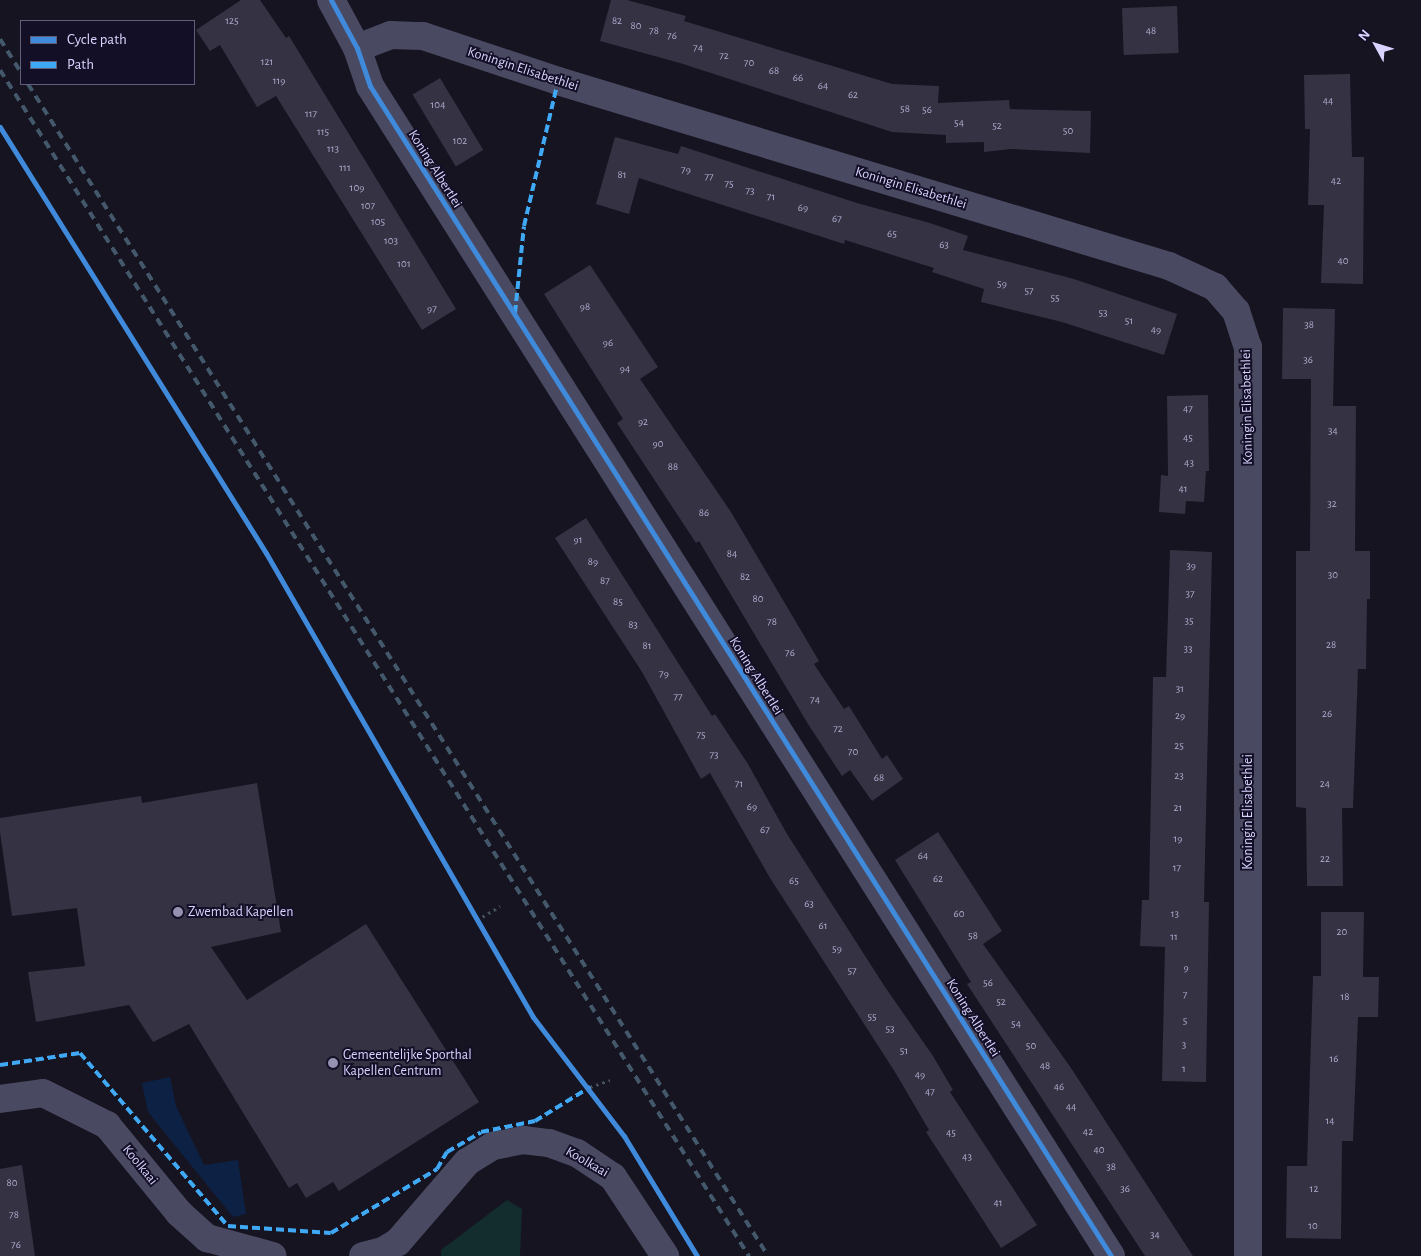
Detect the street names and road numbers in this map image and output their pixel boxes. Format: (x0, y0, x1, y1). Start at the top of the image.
street label: Koningin Elisabethlei (465, 43, 581, 95)
street label: Koning Albertlei (404, 127, 466, 211)
street label: Koningin Elisabethlei (853, 163, 969, 213)
street label: Koningin Elisabethlei (1238, 349, 1256, 465)
street label: Koning Albertlei (725, 634, 787, 718)
street label: Koningin Elisabethlei (1240, 754, 1256, 870)
street label: Koning Albertlei (942, 976, 1004, 1060)
street label: Koolkaai (119, 1141, 161, 1189)
street label: Koolkaai (562, 1143, 612, 1181)

